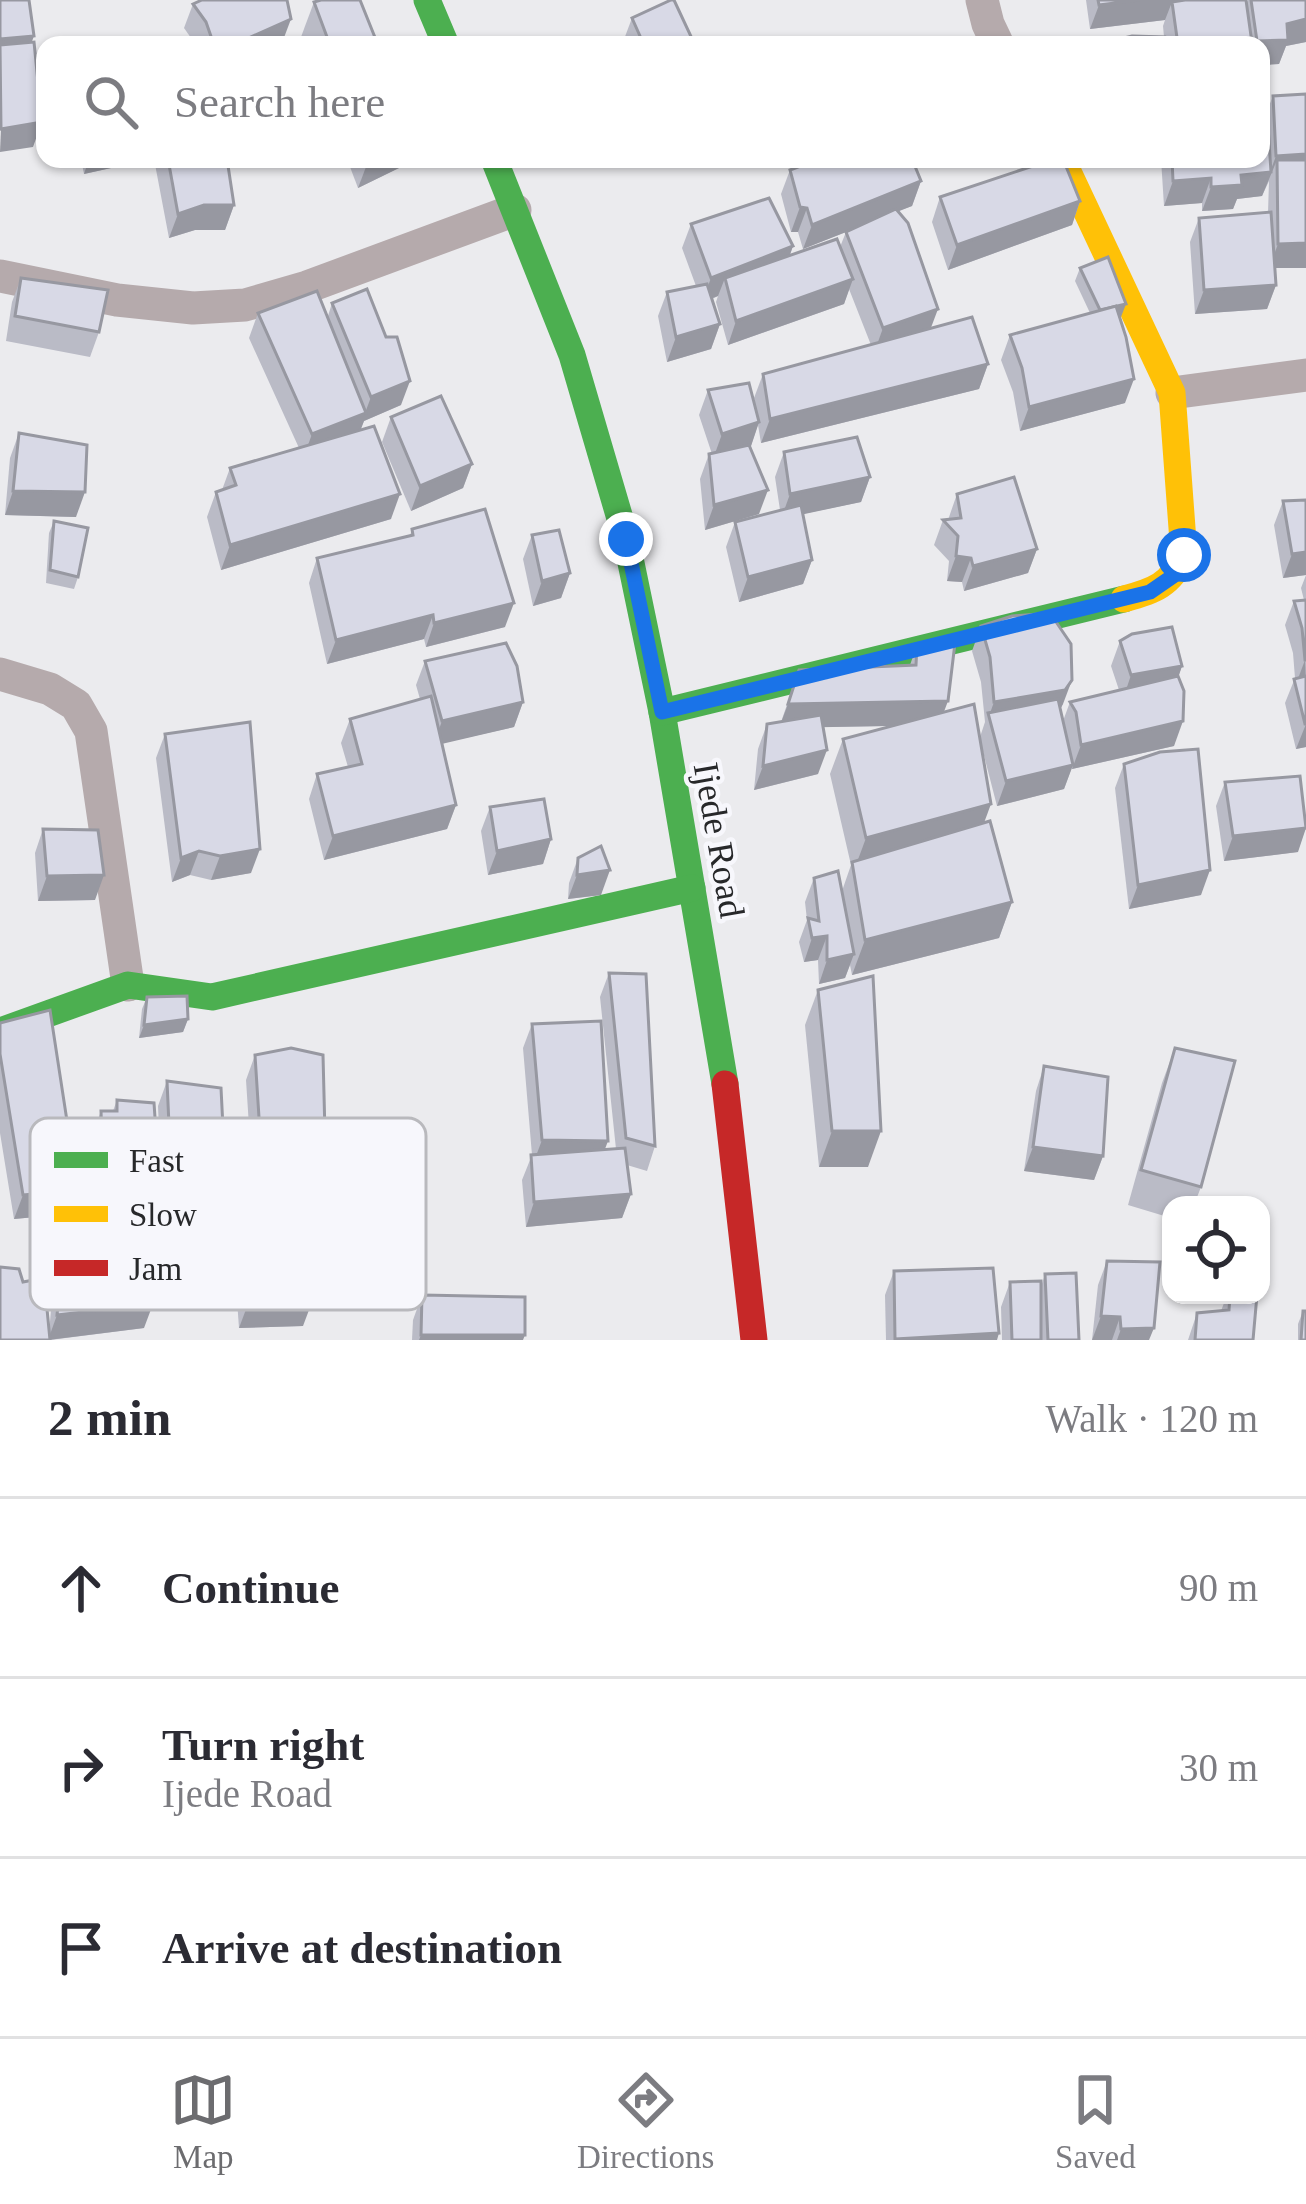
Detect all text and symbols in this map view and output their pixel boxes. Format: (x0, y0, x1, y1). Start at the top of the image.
search box (36, 36, 1270, 168)
icon: search (78, 69, 144, 135)
text: Search here (174, 77, 385, 127)
route end (599, 512, 653, 566)
route start (1157, 528, 1211, 582)
street label: Ijede Road (686, 759, 752, 921)
legend (30, 1118, 426, 1310)
text: Fast (129, 1143, 184, 1179)
map controls (1162, 1196, 1270, 1304)
button: locate (1162, 1196, 1270, 1304)
text: Slow (129, 1197, 197, 1233)
text: Jam (129, 1251, 182, 1287)
text: 2 min (48, 1390, 171, 1446)
text: Walk · 120 m (1046, 1397, 1258, 1440)
icon: ahead (48, 1555, 114, 1621)
text: Continue (162, 1563, 340, 1613)
text: 90 m (1179, 1566, 1258, 1609)
text: Turn right (162, 1720, 364, 1770)
icon: right (48, 1735, 114, 1801)
text: 30 m (1179, 1746, 1258, 1789)
text: Ijede Road (162, 1772, 332, 1815)
icon: arrive (48, 1915, 114, 1981)
text: Arrive at destination (162, 1923, 562, 1973)
tab: Map (170, 2067, 236, 2176)
tab: Directions (577, 2067, 714, 2176)
tab: Saved (1055, 2067, 1136, 2176)

